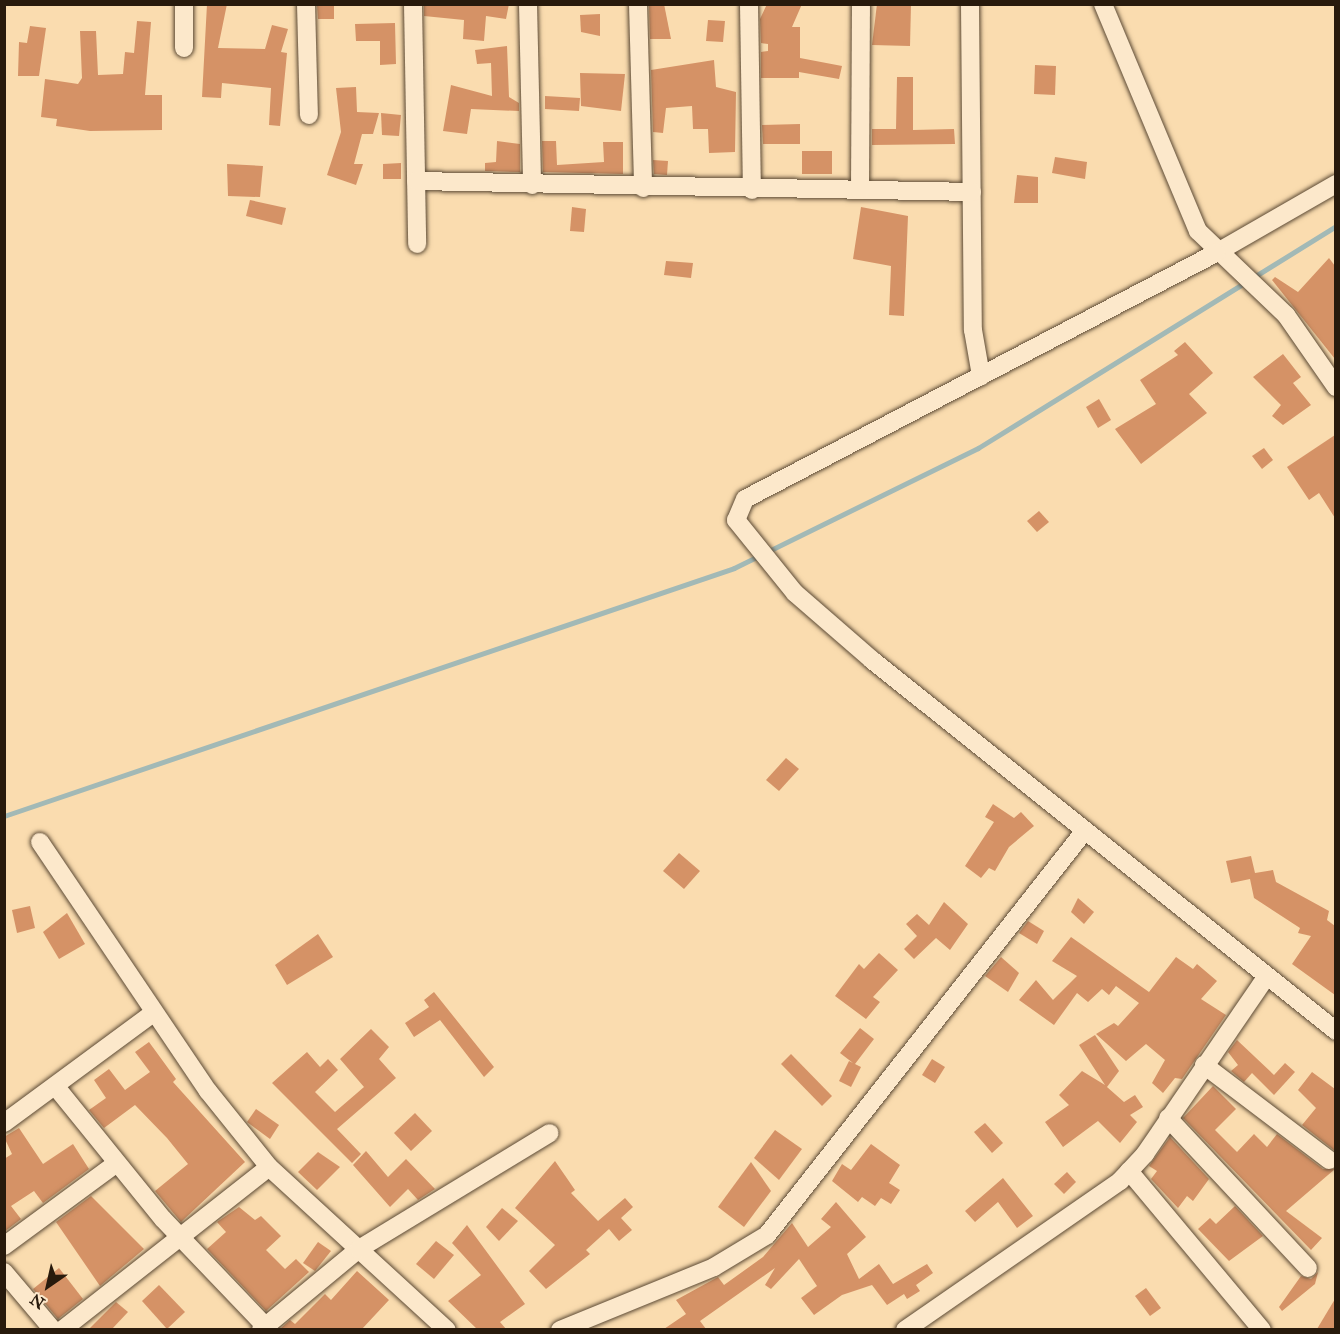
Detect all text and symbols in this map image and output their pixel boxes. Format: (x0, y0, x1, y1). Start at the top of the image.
north arrow (18, 1256, 78, 1316)
text: N (27, 1290, 49, 1313)

